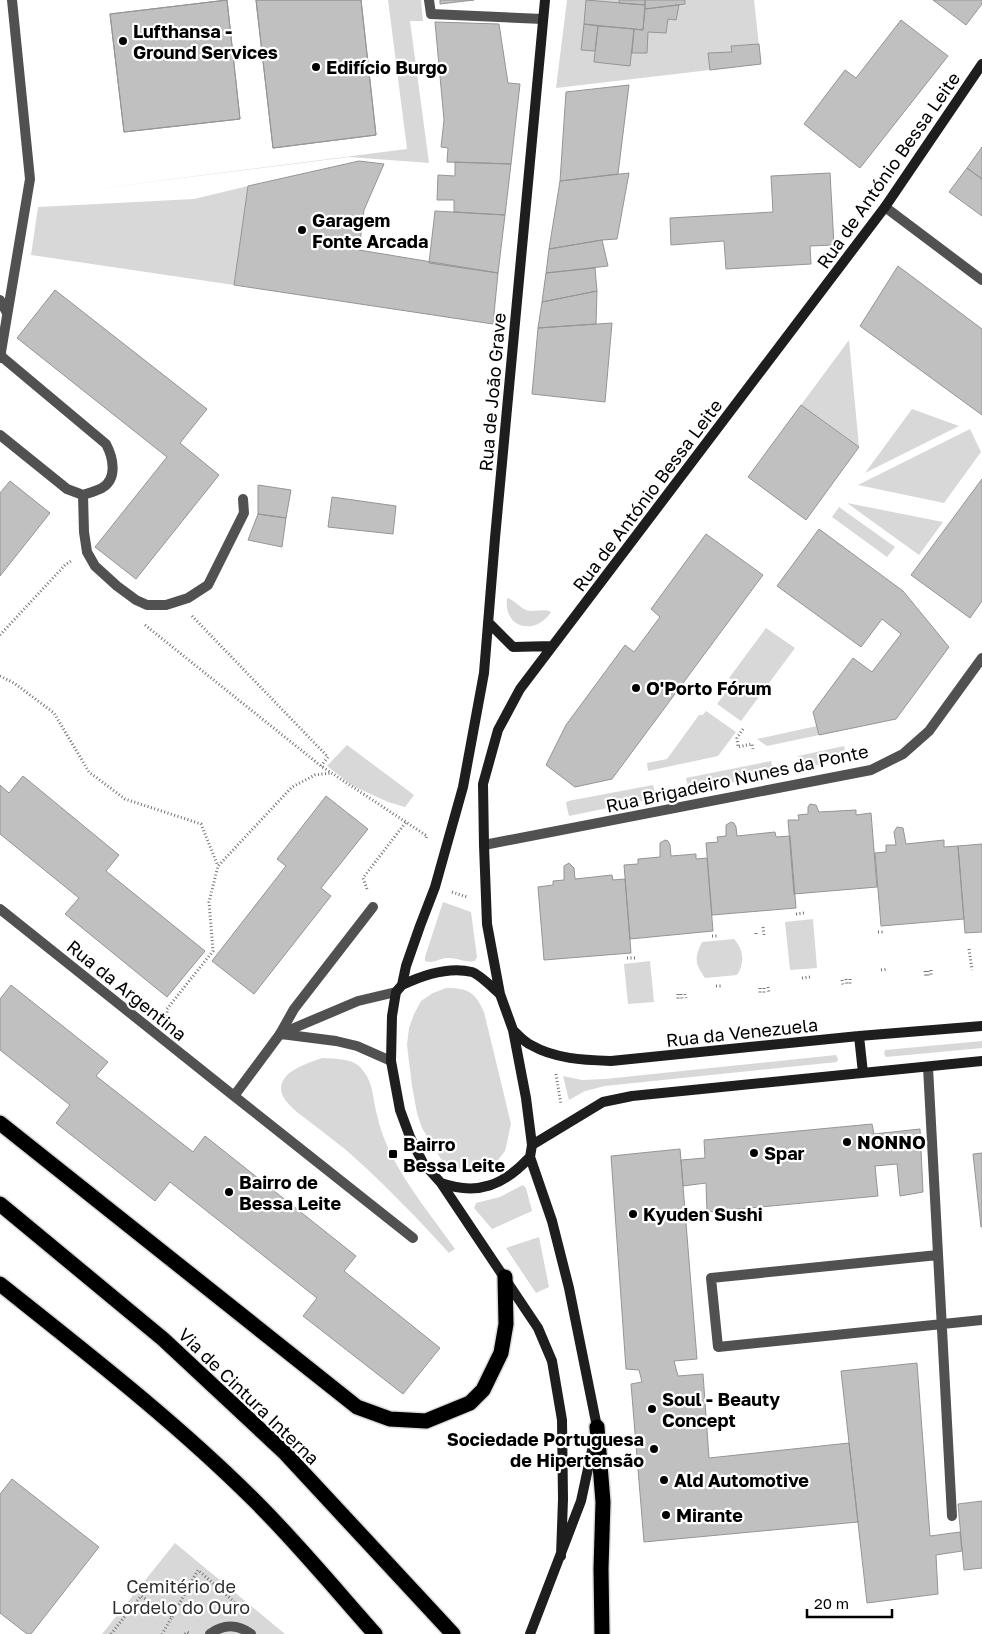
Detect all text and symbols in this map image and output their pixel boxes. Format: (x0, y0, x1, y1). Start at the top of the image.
place label: Lufthansa - Ground Services (133, 20, 278, 63)
marker: Lufthansa - Ground Services (117, 35, 129, 47)
place label: Edifício Burgo (326, 56, 447, 78)
marker: Edifício Burgo (310, 61, 322, 73)
street label: Rua de António Bessa Leite (812, 68, 964, 272)
place label: Garagem Fonte Arcada (312, 209, 428, 252)
marker: Garagem Fonte Arcada (296, 224, 308, 236)
street label: Rua de João Grave (474, 312, 510, 472)
street label: Rua de António Bessa Leite (568, 395, 726, 595)
place label: O'Porto Fórum (646, 677, 772, 699)
marker: O'Porto Fórum (630, 682, 642, 694)
street label: Rua Brigadeiro Nunes da Ponte (604, 739, 870, 817)
street label: Rua da Argentina (63, 935, 191, 1045)
street label: Rua da Venezuela (665, 1013, 819, 1051)
place label: NONNO (857, 1131, 926, 1153)
place label: Bairro Bessa Leite (403, 1133, 505, 1176)
marker: NONNO (841, 1136, 853, 1148)
place label: Spar (764, 1142, 805, 1164)
marker: Spar (748, 1147, 760, 1159)
marker: Bairro Bessa Leite (387, 1148, 399, 1160)
place label: Bairro de Bessa Leite (239, 1171, 341, 1214)
marker: Bairro de Bessa Leite (223, 1186, 235, 1198)
place label: Kyuden Sushi (643, 1203, 763, 1225)
marker: Kyuden Sushi (627, 1208, 639, 1220)
street label: Via de Cintura Interna (174, 1323, 324, 1469)
place label: Soul - Beauty Concept (662, 1388, 780, 1431)
marker: Soul - Beauty Concept (646, 1403, 658, 1415)
place label: Sociedade Portuguesa de Hipertensão (447, 1428, 644, 1471)
marker: Sociedade Portuguesa de Hipertensão (648, 1443, 660, 1455)
place label: Ald Automotive (674, 1469, 809, 1491)
marker: Ald Automotive (658, 1474, 670, 1486)
place label: Mirante (676, 1504, 743, 1526)
marker: Mirante (660, 1509, 672, 1521)
park label: Cemitério de Lordelo do Ouro (112, 1575, 250, 1618)
scale bar (807, 1586, 892, 1618)
text: 20 m (814, 1594, 849, 1612)

